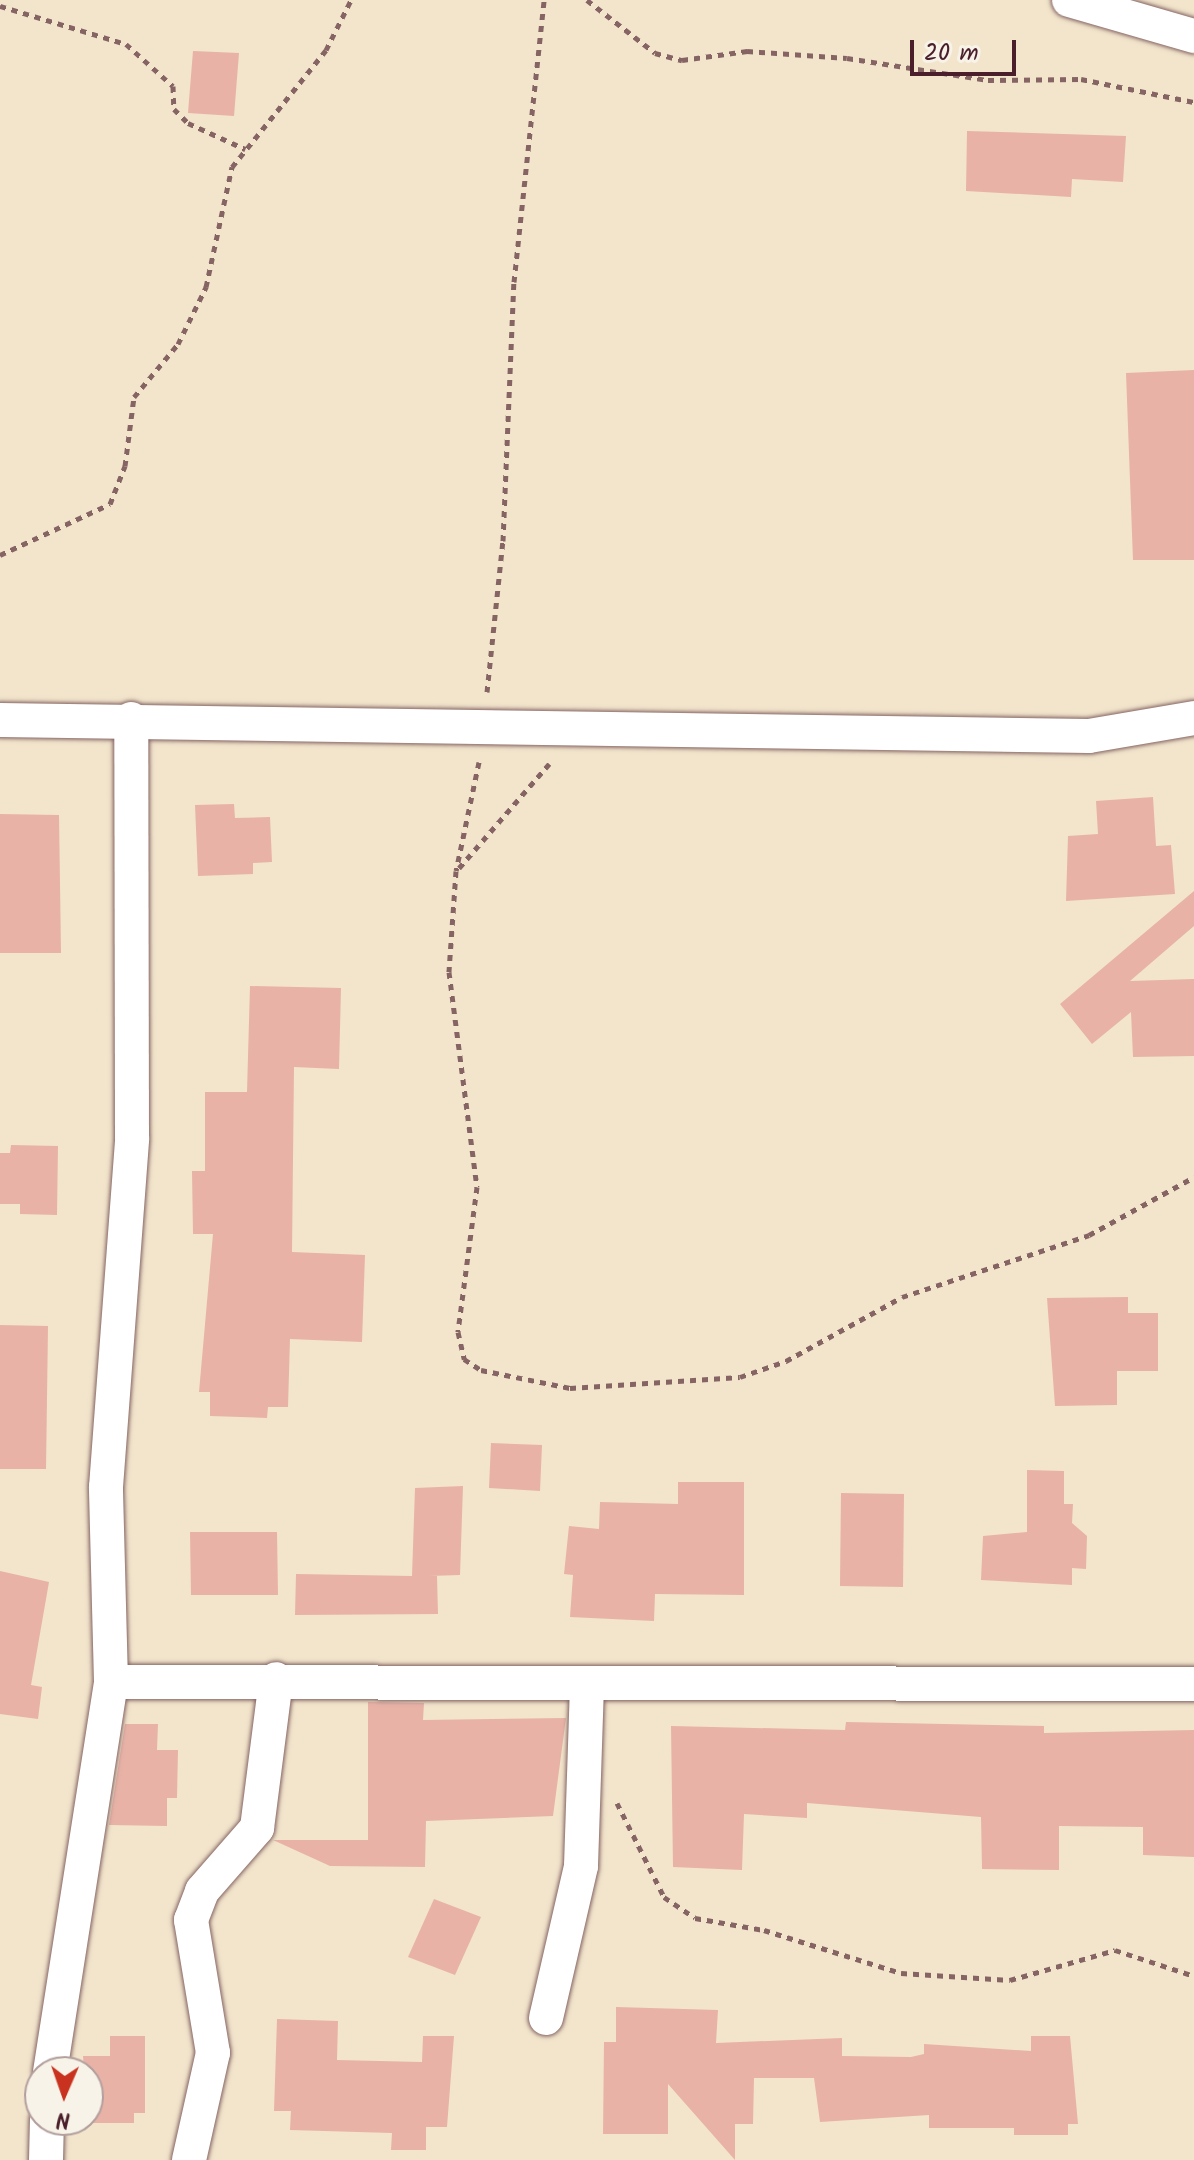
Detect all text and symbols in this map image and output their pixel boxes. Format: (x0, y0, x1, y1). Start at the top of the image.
scale bar (914, 24, 1020, 74)
text: 20 m (924, 34, 979, 73)
north arrow (24, 2056, 104, 2136)
text: N (56, 2101, 71, 2136)

